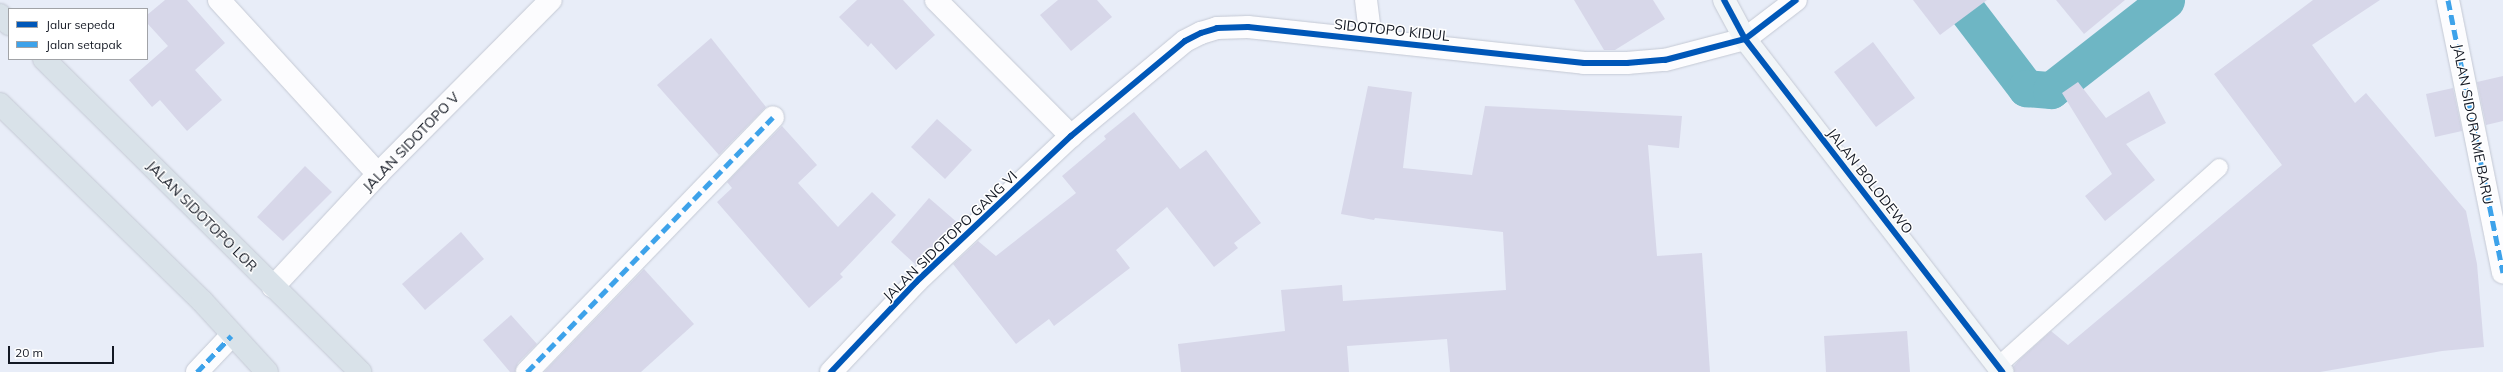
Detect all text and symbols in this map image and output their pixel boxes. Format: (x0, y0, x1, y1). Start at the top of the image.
legend (8, 8, 148, 60)
street label: SIDOTOPO KIDUL (1333, 16, 1451, 44)
text: Jalur sepeda (46, 17, 115, 32)
text: Jalan setapak (46, 37, 122, 52)
street label: JALAN SIDORAME BARU (2449, 42, 2497, 206)
street label: JALAN SIDOTOPO V (359, 89, 463, 195)
street label: JALAN BOLODEWO (1823, 125, 1917, 237)
street label: JALAN SIDOTOPO LOR (143, 157, 261, 275)
street label: JALAN SIDOTOPO GANG VI (879, 167, 1021, 305)
scale bar (10, 338, 116, 364)
text: 20 m (15, 345, 43, 360)

